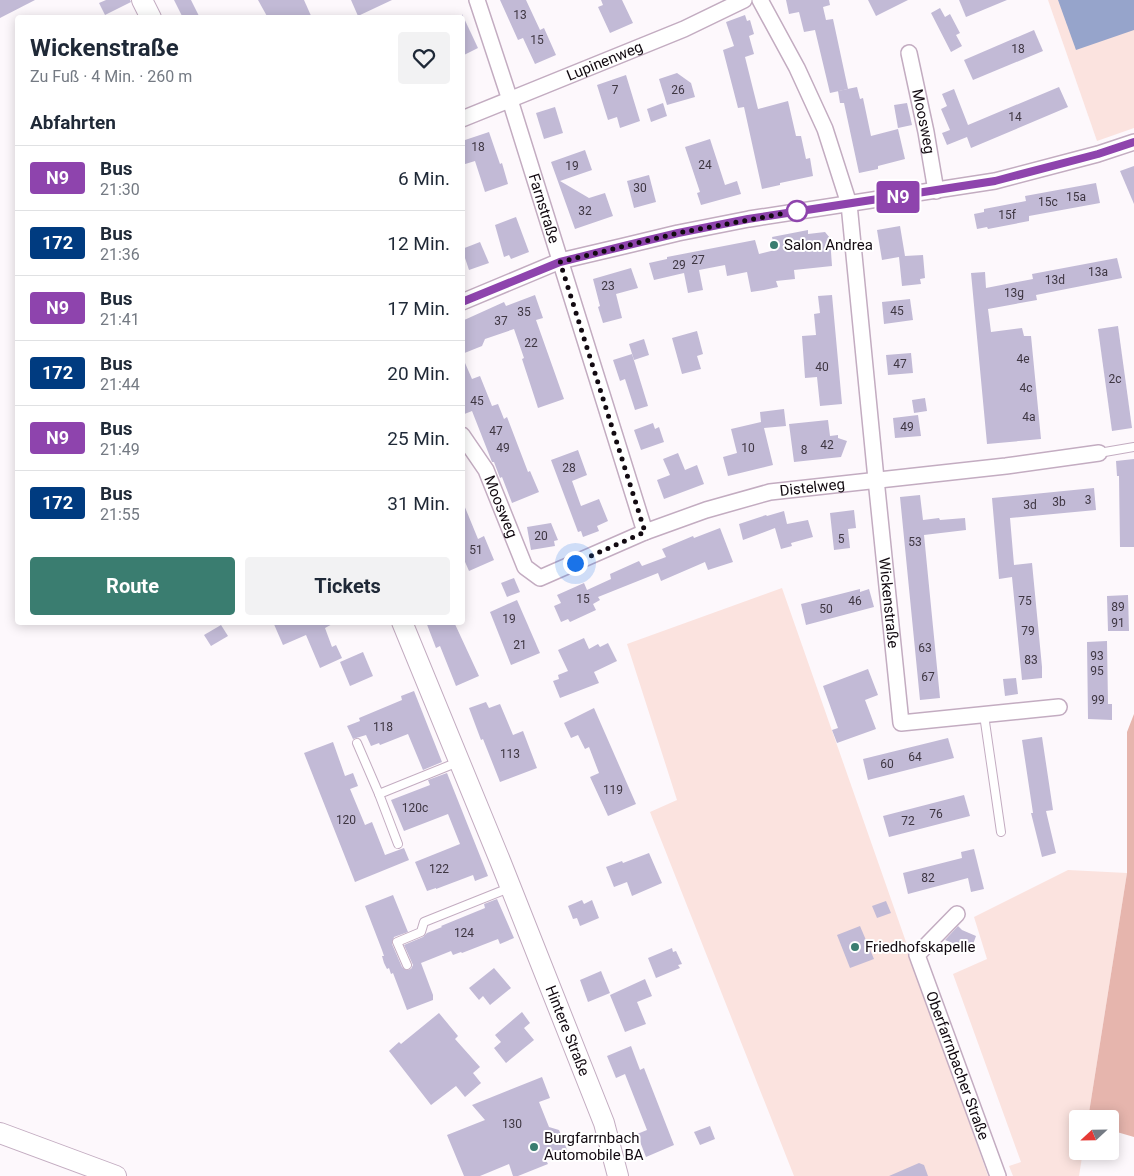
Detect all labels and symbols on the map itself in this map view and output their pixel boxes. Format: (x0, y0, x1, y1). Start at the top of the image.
house number: 13 (513, 8, 527, 22)
house number: 15 (530, 33, 544, 47)
street label: Lupinenweg (564, 38, 645, 85)
house number: 18 (1011, 42, 1025, 56)
house number: 7 (612, 83, 619, 97)
house number: 26 (671, 83, 685, 97)
street label: Moosweg (908, 87, 939, 155)
house number: 14 (1008, 110, 1022, 124)
house number: 18 (471, 140, 485, 154)
house number: 24 (698, 158, 712, 172)
house number: 19 (565, 159, 579, 173)
street label: Farnstraße (525, 171, 563, 246)
house number: 30 (633, 181, 647, 195)
line badge: N9 (876, 181, 920, 213)
house number: 15a (1066, 190, 1086, 204)
house number: 15c (1038, 195, 1058, 209)
unlabelled marker (786, 200, 808, 222)
house number: 32 (578, 204, 592, 218)
house number: 15f (998, 208, 1017, 222)
place label: Salon Andrea (784, 236, 873, 254)
marker: Salon Andrea (768, 239, 780, 251)
house number: 27 (691, 253, 705, 267)
house number: 29 (672, 258, 686, 272)
house number: 13a (1088, 265, 1108, 279)
house number: 13d (1045, 273, 1065, 287)
house number: 23 (601, 279, 615, 293)
house number: 13g (1004, 286, 1024, 300)
house number: 45 (890, 304, 904, 318)
house number: 35 (517, 305, 531, 319)
house number: 37 (494, 314, 508, 328)
house number: 22 (524, 336, 538, 350)
house number: 4e (1016, 352, 1030, 366)
house number: 47 (893, 357, 907, 371)
house number: 40 (815, 360, 829, 374)
house number: 2c (1108, 372, 1122, 386)
house number: 4c (1019, 381, 1033, 395)
house number: 45 (470, 394, 484, 408)
house number: 4a (1022, 410, 1036, 424)
house number: 49 (900, 420, 914, 434)
house number: 47 (489, 424, 503, 438)
house number: 42 (820, 438, 834, 452)
house number: 49 (496, 441, 510, 455)
house number: 10 (741, 441, 755, 455)
house number: 8 (801, 443, 808, 457)
house number: 28 (562, 461, 576, 475)
street label: Moosweg (480, 473, 521, 541)
street label: Distelweg (779, 475, 846, 500)
house number: 3 (1085, 493, 1091, 507)
house number: 3b (1052, 495, 1066, 509)
house number: 3d (1023, 498, 1037, 512)
house number: 20 (534, 529, 548, 543)
house number: 5 (838, 532, 845, 546)
house number: 53 (908, 535, 922, 549)
house number: 51 (469, 543, 483, 557)
your location (563, 551, 588, 576)
street label: Wickenstraße (875, 557, 902, 649)
house number: 15 (576, 592, 590, 606)
house number: 46 (848, 594, 862, 608)
house number: 75 (1018, 594, 1032, 608)
house number: 89 (1111, 600, 1125, 614)
house number: 50 (819, 602, 833, 616)
house number: 19 (502, 612, 516, 626)
house number: 91 (1111, 616, 1125, 630)
house number: 79 (1021, 624, 1035, 638)
house number: 21 (513, 638, 527, 652)
house number: 63 (918, 641, 932, 655)
house number: 93 (1090, 649, 1104, 663)
house number: 83 (1024, 653, 1038, 667)
house number: 95 (1090, 664, 1104, 678)
house number: 67 (921, 670, 935, 684)
house number: 99 (1091, 693, 1105, 707)
house number: 118 (373, 720, 393, 734)
house number: 113 (500, 747, 520, 761)
house number: 64 (908, 750, 922, 764)
house number: 60 (880, 757, 894, 771)
house number: 119 (603, 783, 623, 797)
house number: 120c (402, 801, 428, 815)
house number: 76 (929, 807, 943, 821)
house number: 120 (336, 813, 356, 827)
house number: 72 (901, 814, 915, 828)
house number: 122 (429, 862, 449, 876)
house number: 82 (921, 871, 935, 885)
house number: 124 (454, 926, 474, 940)
place label: Friedhofskapelle (865, 938, 975, 956)
marker: Friedhofskapelle (849, 941, 861, 953)
street label: Hintere Straße (541, 983, 594, 1079)
street label: Oberfarrnbacher Straße (922, 989, 993, 1142)
north arrow (1069, 1110, 1119, 1160)
house number: 130 (502, 1117, 522, 1131)
place label: Burgfarrnbach Automobile BA (544, 1129, 644, 1164)
marker: Burgfarrnbach Automobile BA (528, 1141, 540, 1153)

